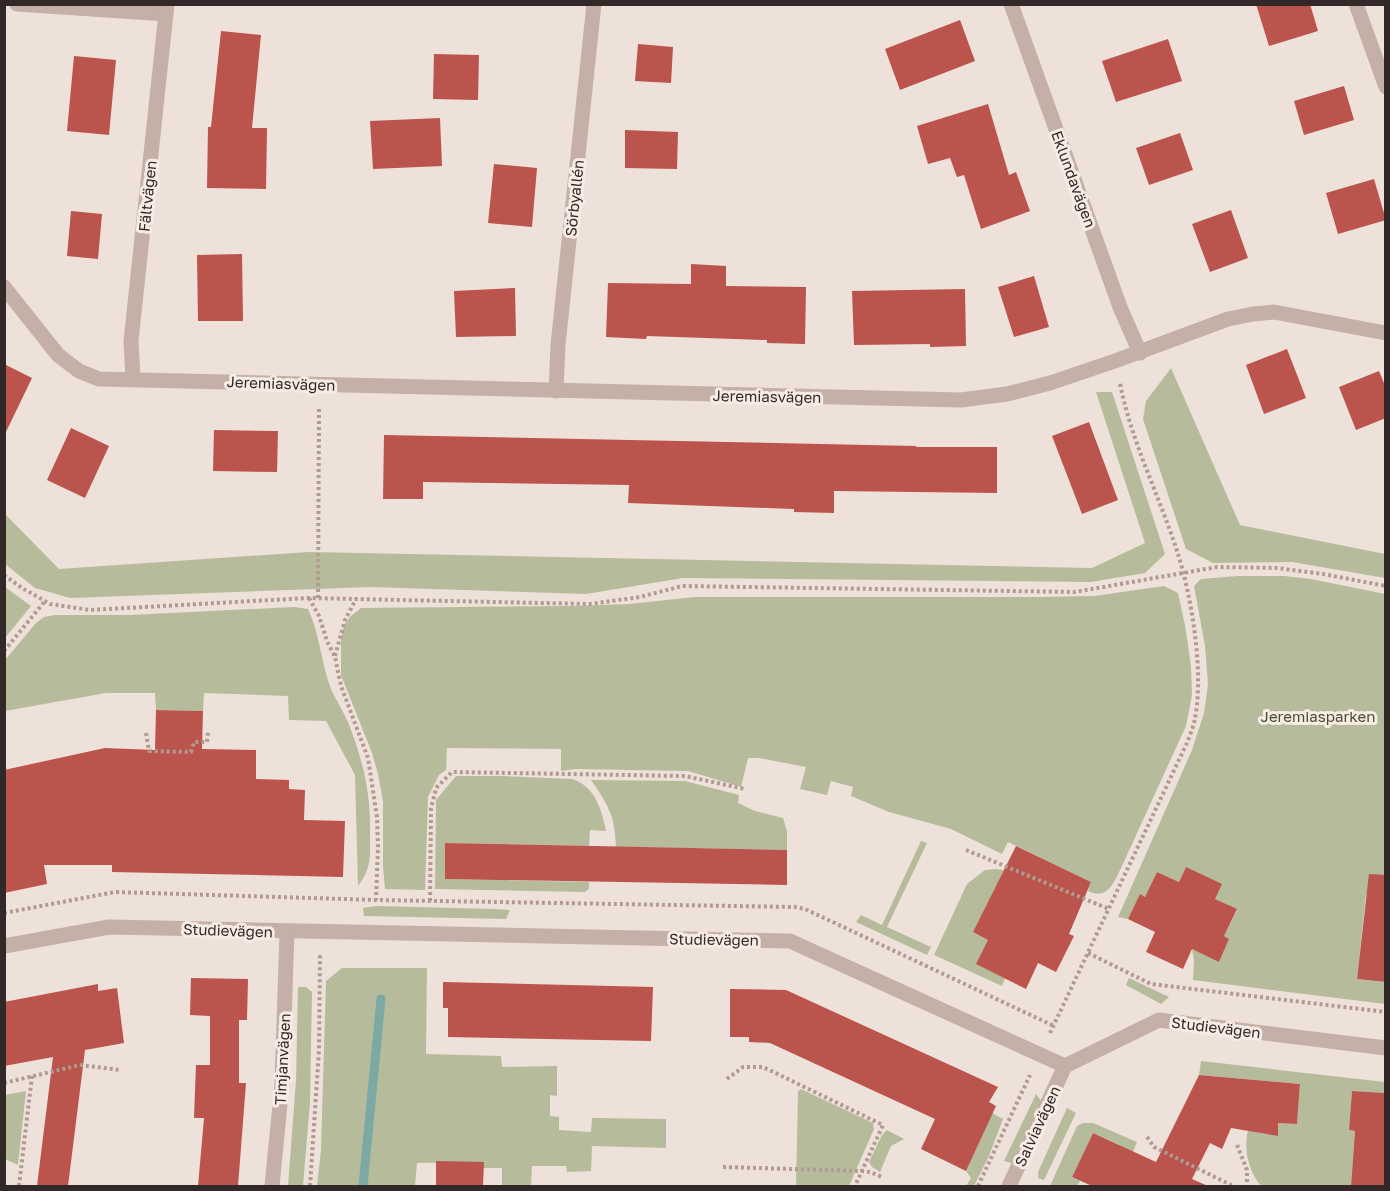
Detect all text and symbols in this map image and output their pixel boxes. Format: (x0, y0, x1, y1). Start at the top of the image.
street label: Eklundavägen (1048, 128, 1100, 230)
street label: Fältvägen (134, 159, 160, 233)
street label: Sörbyallén (561, 159, 587, 237)
street label: Jeremiasvägen (226, 372, 336, 394)
street label: Jeremiasvägen (712, 386, 822, 406)
park label: Jeremiasparken (1261, 707, 1375, 725)
street label: Studievägen (183, 919, 273, 941)
street label: Studievägen (669, 929, 759, 949)
street label: Timjanvägen (271, 1013, 293, 1105)
street label: Studievägen (1170, 1013, 1262, 1041)
street label: Salviavägen (1010, 1083, 1064, 1169)

